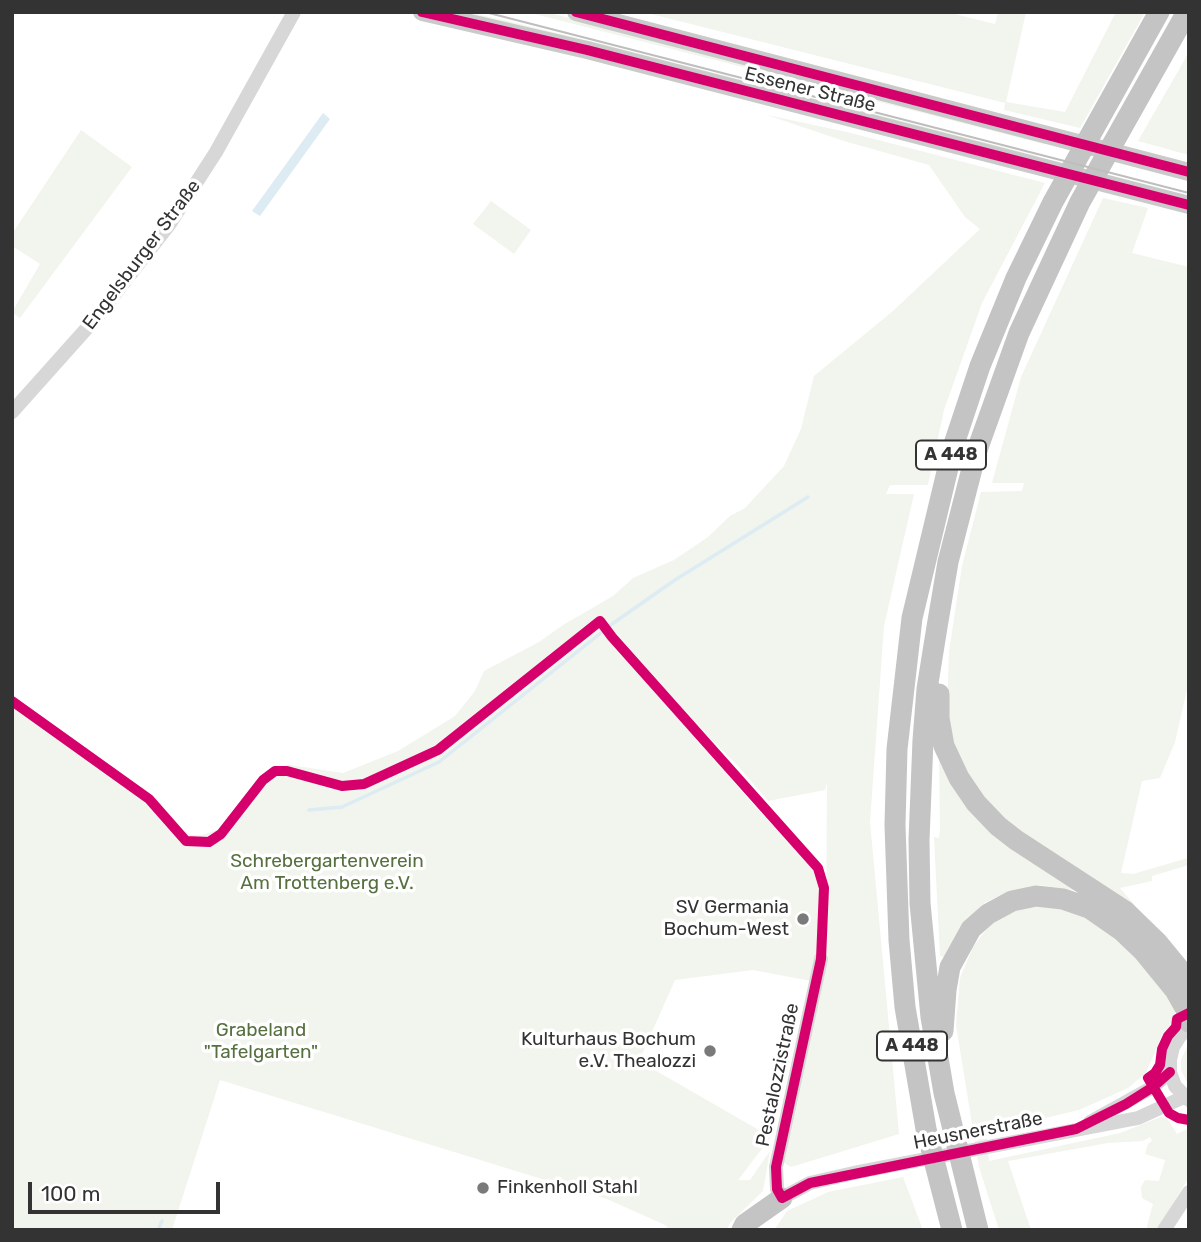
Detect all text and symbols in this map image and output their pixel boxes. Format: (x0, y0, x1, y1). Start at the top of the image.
street label: Essener Straße (742, 63, 878, 117)
street label: Engelsburger Straße (78, 176, 206, 334)
road number: A 448 (916, 440, 986, 470)
park label: Schrebergartenverein Am Trottenberg e.V. (230, 851, 424, 895)
place label: SV Germania Bochum-West (664, 897, 789, 941)
marker: SV Germania Bochum-West (795, 911, 811, 927)
street label: Pestalozzistraße (752, 1001, 804, 1149)
park label: Grabeland "Tafelgarten" (204, 1020, 318, 1064)
place label: Kulturhaus Bochum e.V. Thealozzi (521, 1029, 696, 1073)
road number: A 448 (877, 1031, 947, 1060)
marker: Kulturhaus Bochum e.V. Thealozzi (702, 1043, 718, 1059)
street label: Heusnerstraße (911, 1107, 1045, 1155)
scale bar (32, 1168, 224, 1212)
place label: Finkenholl Stahl (497, 1177, 638, 1199)
marker: Finkenholl Stahl (475, 1180, 491, 1196)
text: 100 m (41, 1181, 100, 1206)

